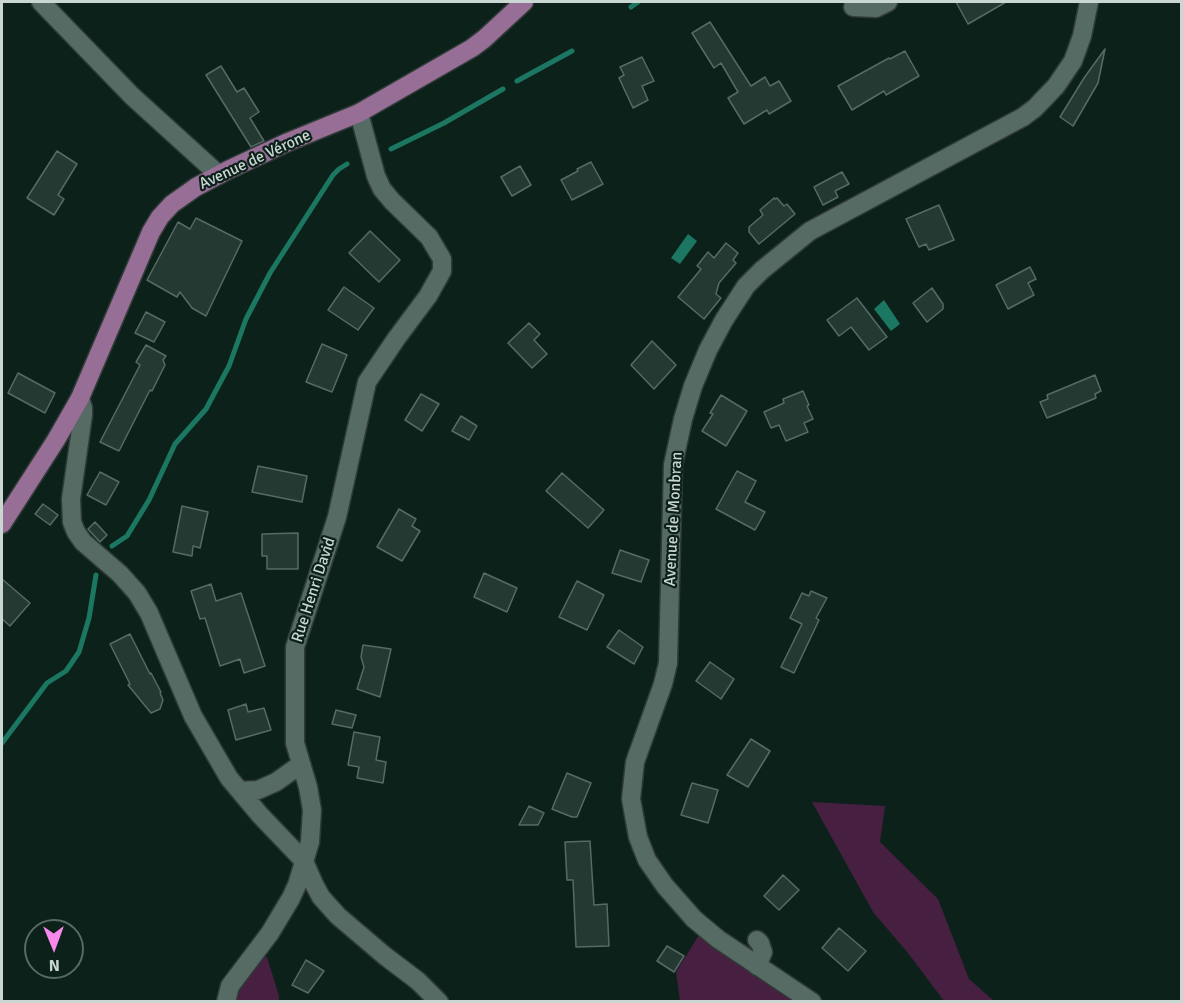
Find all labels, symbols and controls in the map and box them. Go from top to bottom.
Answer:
street label: Avenue de Vérone [196,126,314,194]
street label: Avenue de Monbran [661,451,687,587]
street label: Rue Henri David [288,535,340,645]
north arrow [24,919,84,979]
text: N [49,955,60,975]

